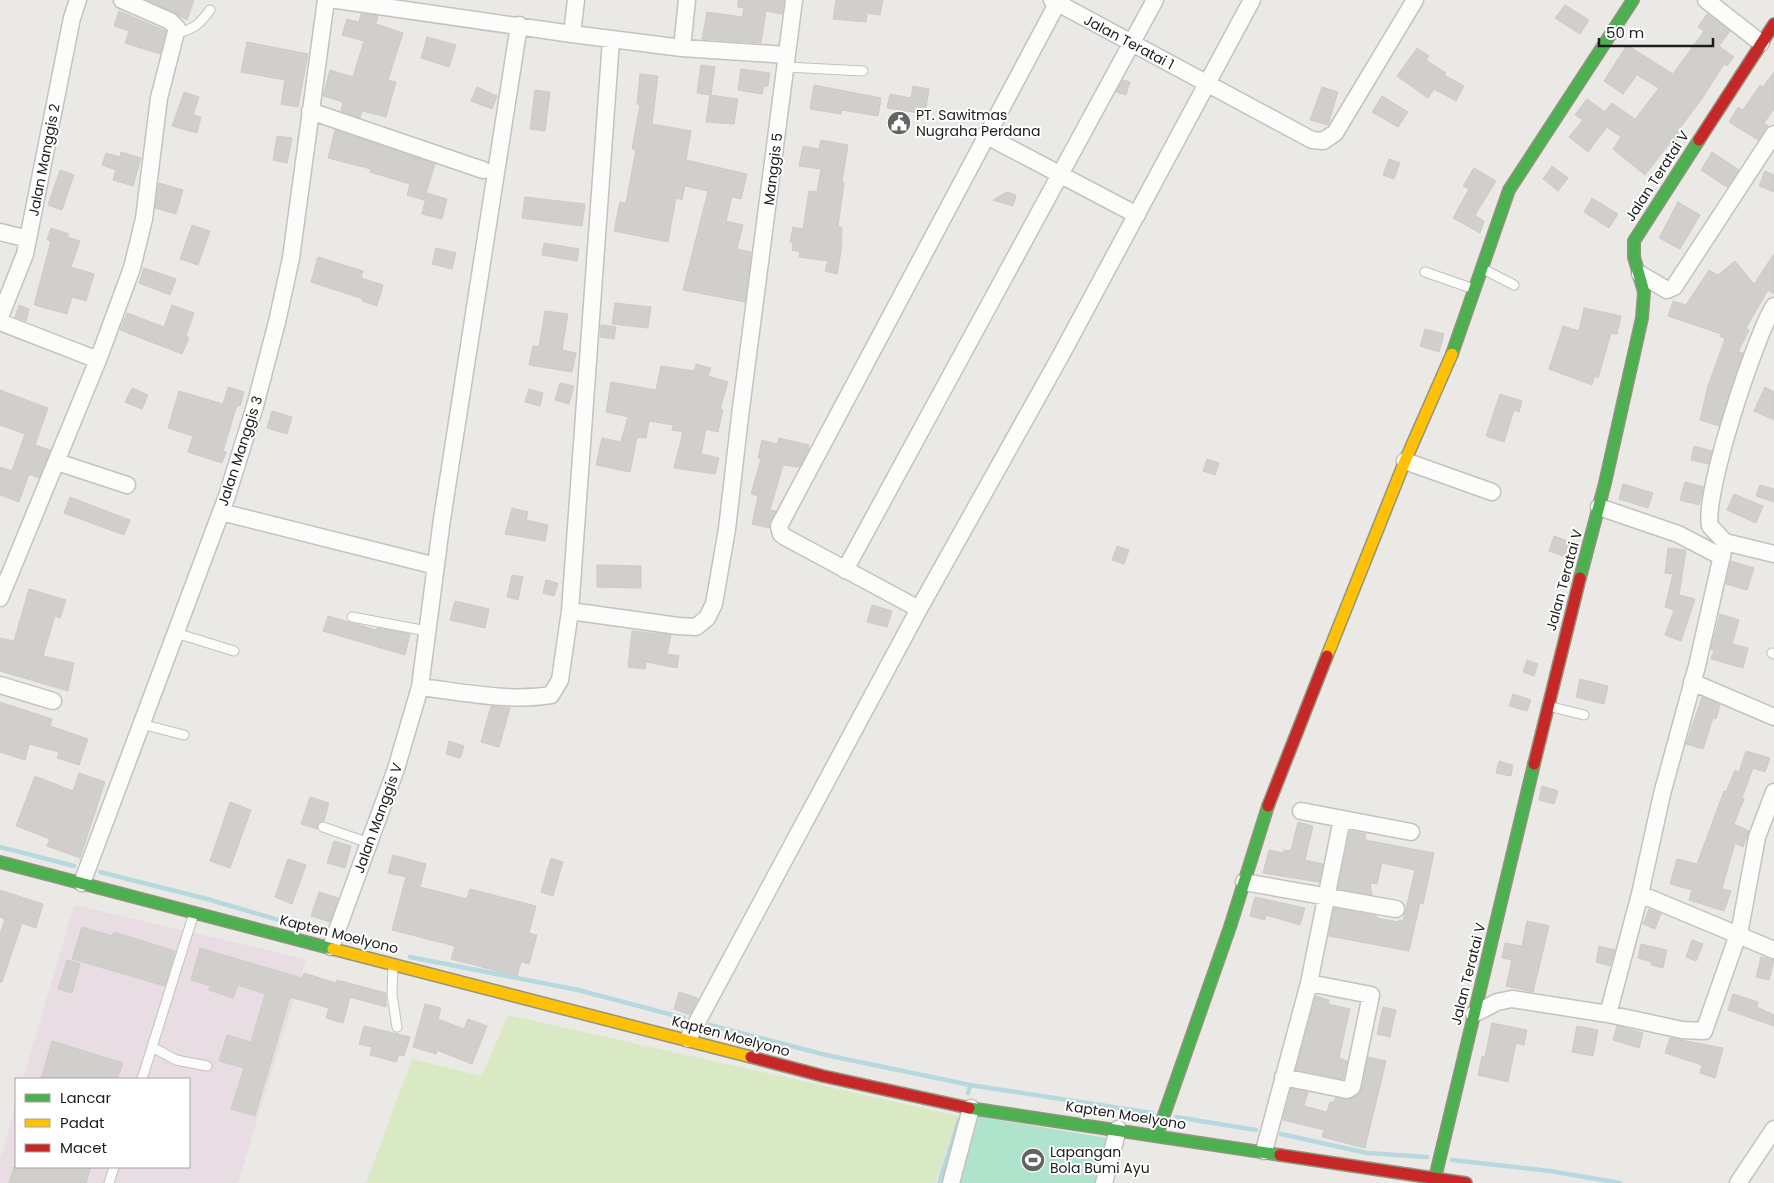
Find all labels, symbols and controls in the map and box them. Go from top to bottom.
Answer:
street label: Jalan Teratai 1 [1080,10,1178,74]
scale bar [1599,15,1713,47]
text: 50 m [1606,22,1644,43]
street label: Jalan Manggis 2 [23,102,65,218]
place label: PT. Sawitmas Nugraha Perdana [916,105,1040,141]
public building icon: PT. Sawitmas Nugraha Perdana [886,110,912,136]
street label: Jalan Teratai V [1620,126,1694,225]
street label: Manggis 5 [759,132,787,206]
street label: Jalan Manggis 3 [213,393,267,509]
street label: Jalan Teratai V [1541,526,1587,633]
street label: Jalan Manggis V [349,760,407,876]
street label: Kapten Moelyono [278,910,400,958]
street label: Jalan Teratai V [1446,920,1490,1027]
street label: Kapten Moelyono [670,1011,792,1061]
legend [15,1078,190,1168]
text: Lancar [60,1087,111,1108]
street label: Kapten Moelyono [1064,1096,1188,1134]
text: Padat [60,1112,105,1133]
text: Macet [60,1137,107,1158]
place label: Lapangan Bola Bumi Ayu [1050,1142,1150,1178]
sports icon: Lapangan Bola Bumi Ayu [1020,1147,1046,1173]

